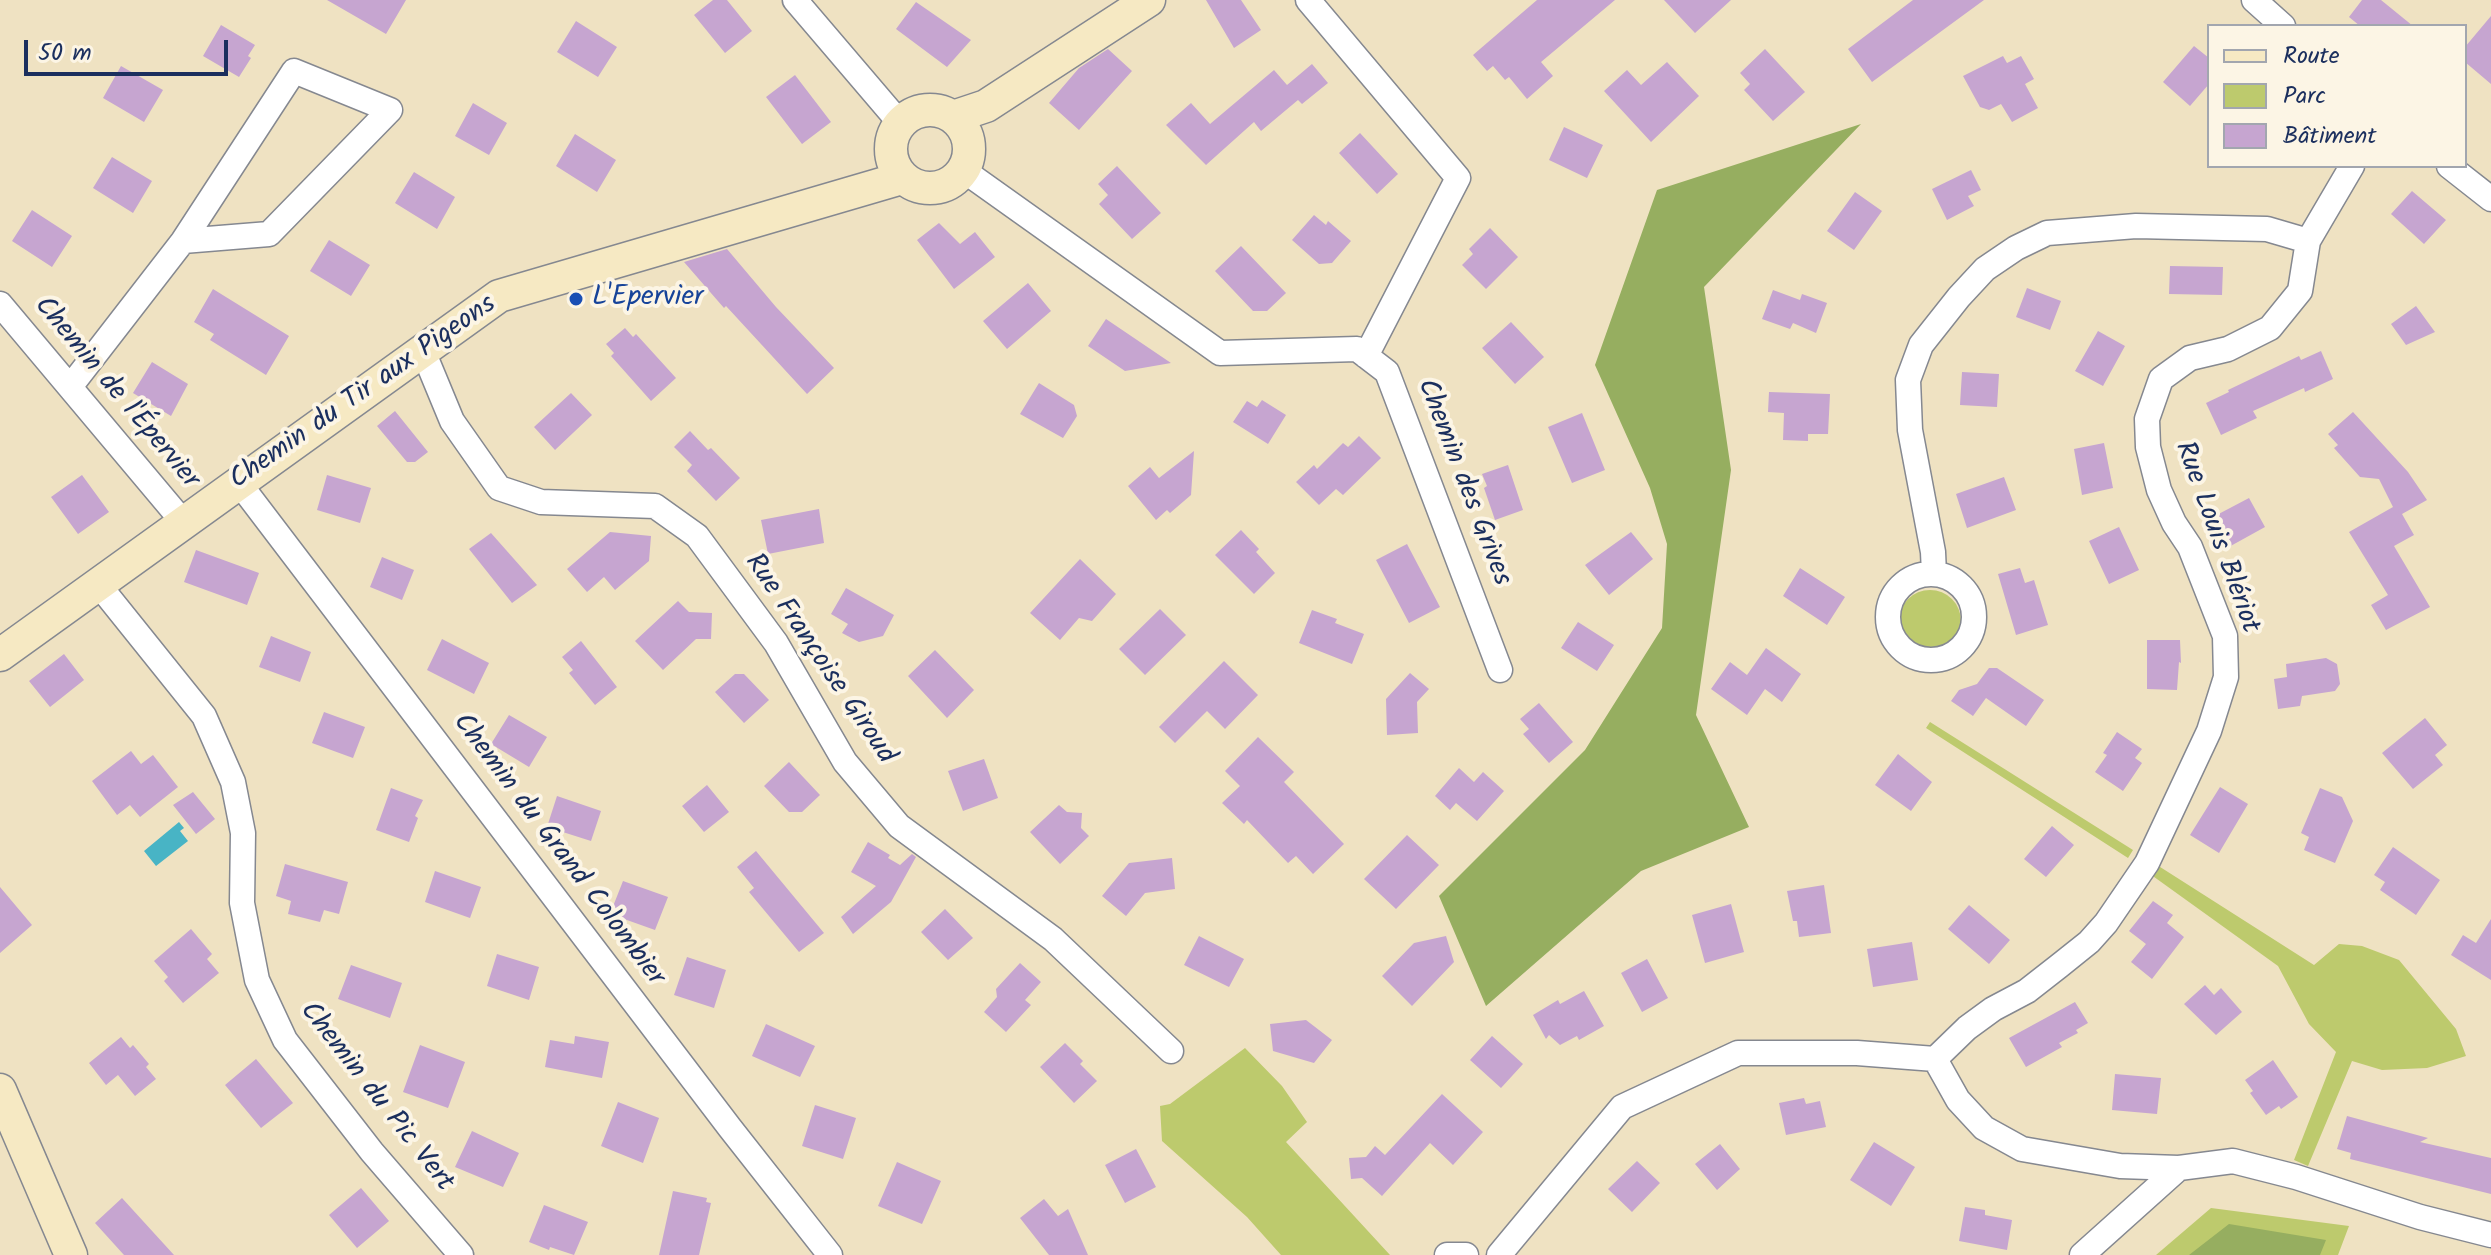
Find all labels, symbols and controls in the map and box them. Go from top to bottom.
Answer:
scale bar [28,24,232,74]
legend [2207,24,2467,168]
text: 50 m [38,34,92,73]
text: Route [2283,37,2340,76]
text: Parc [2283,77,2326,116]
text: Bâtiment [2283,117,2377,156]
place label: L'Epervier [592,282,703,316]
street label: Chemin du Tir aux Pigeons [224,289,504,499]
marker: L'Epervier [567,290,585,308]
street label: Chemin de l'Épervier [25,291,205,497]
street label: Chemin des Grives [1407,375,1517,591]
street label: Rue Louis Blériot [2165,438,2265,638]
street label: Rue Françoise Giroud [735,548,901,772]
street label: Chemin du Grand Colombier [444,708,670,994]
street label: Chemin du Pic Vert [291,997,459,1199]

